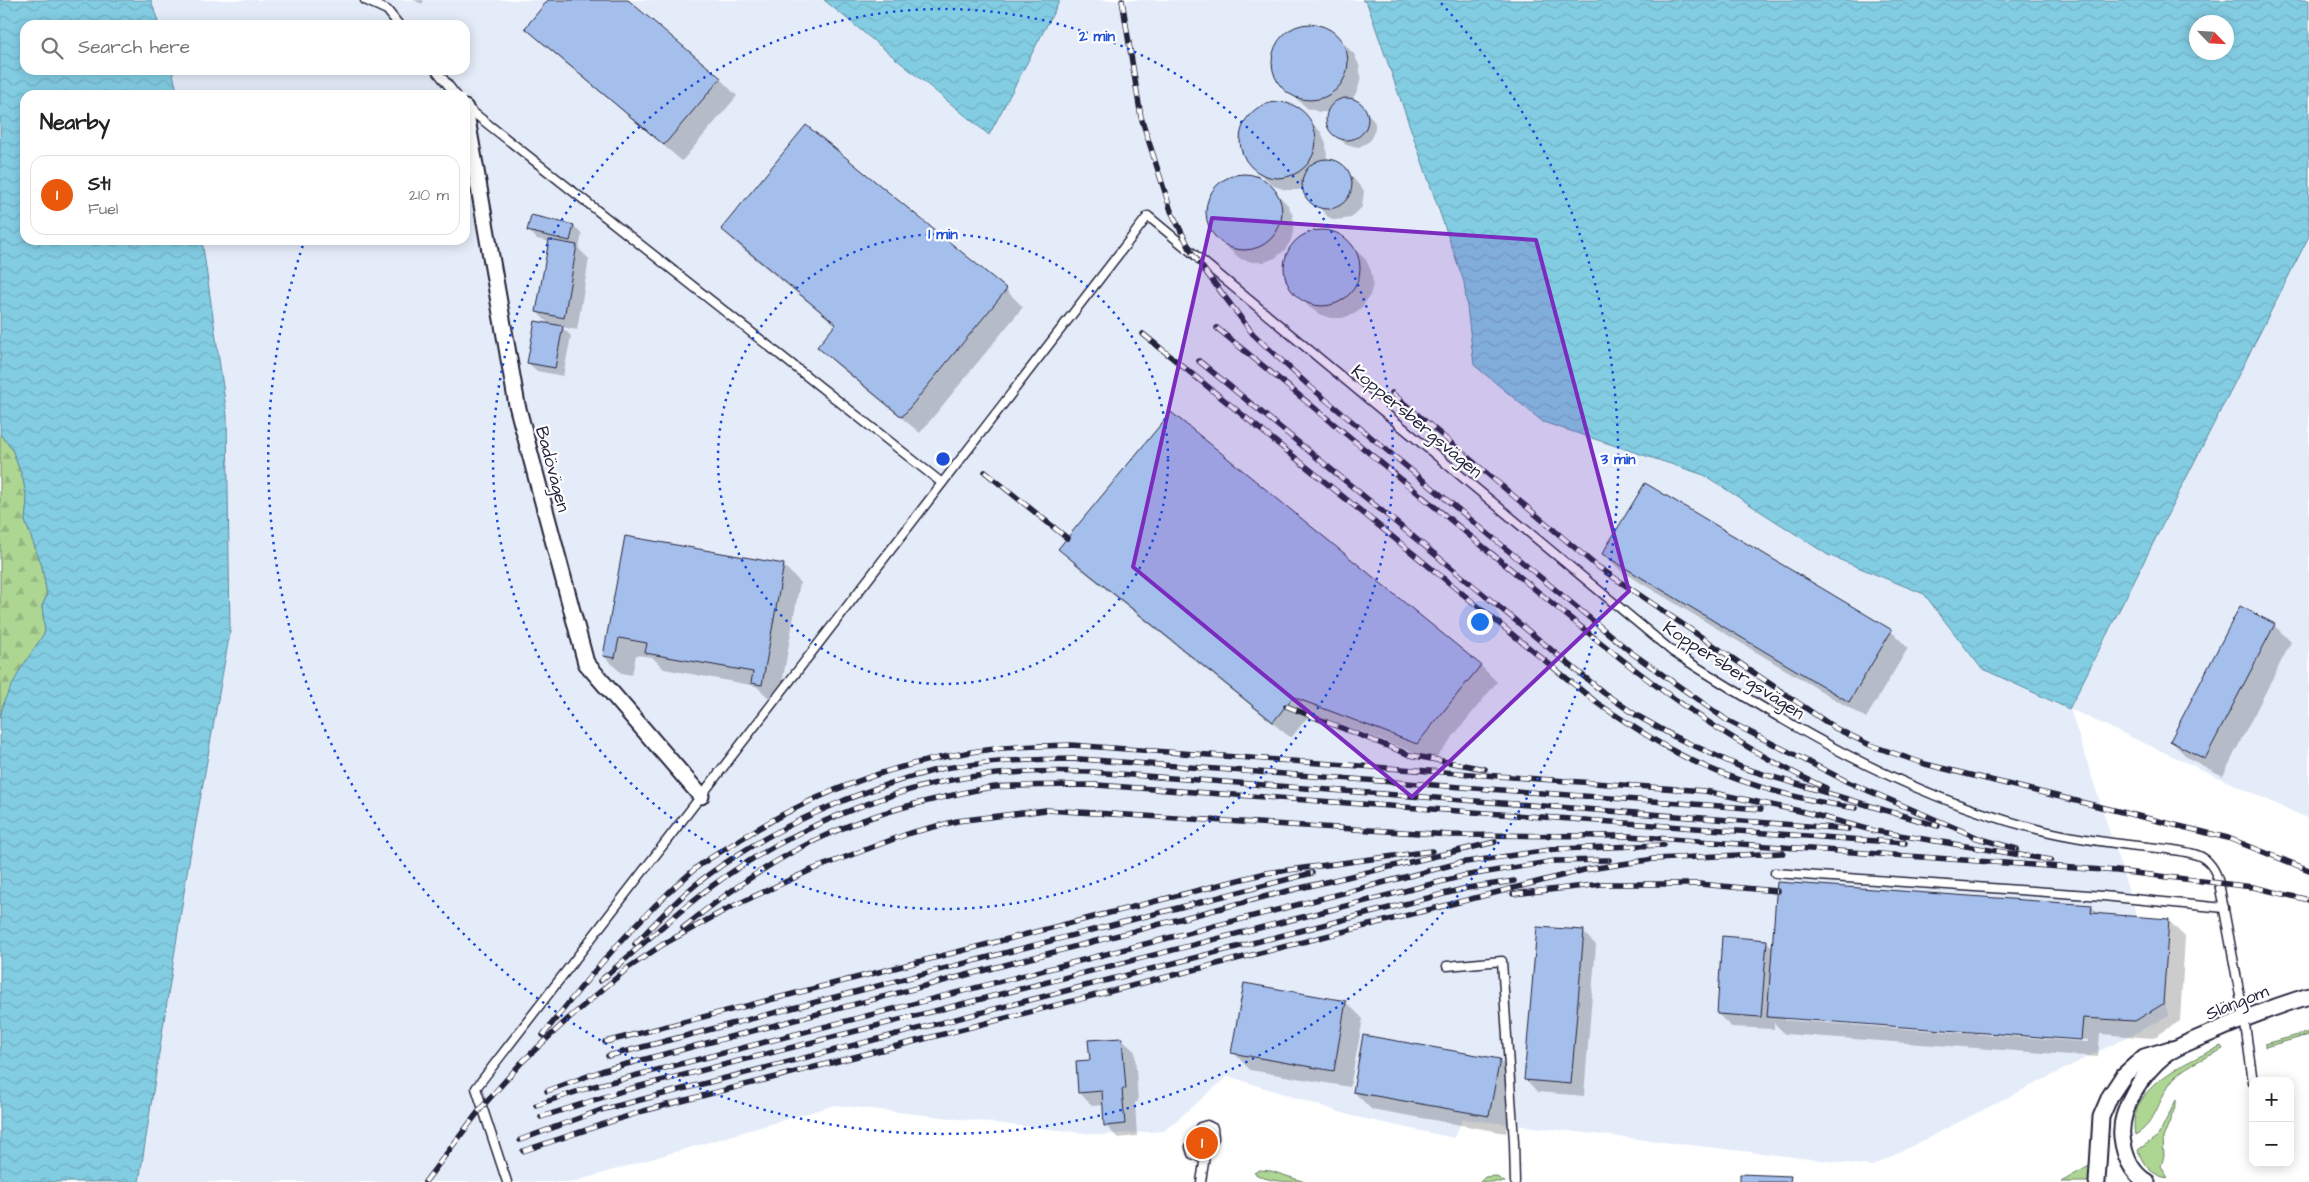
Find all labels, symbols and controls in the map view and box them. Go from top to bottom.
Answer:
north arrow [2189,15,2234,60]
search box [20,20,470,75]
text: 2 min [1078,26,1116,47]
icon: search [38,34,66,62]
text: Search here [78,34,190,61]
text: Nearby [40,108,110,137]
text: St1 [88,171,110,198]
text: 1 [56,184,58,206]
text: 210 m [409,184,449,206]
text: Fuel [88,198,118,220]
text: 1 min [928,224,958,245]
street label: Koppersbergsvägen [1345,359,1488,485]
street label: Badövägen [528,423,576,515]
text: 3 min [1599,449,1636,470]
centre of rings [934,450,952,468]
your location [1467,609,1493,635]
street label: Koppersbergsvägen [1657,615,1809,727]
street label: Slängom [2202,979,2273,1027]
map controls [2249,1077,2294,1167]
button: + [2249,1077,2294,1122]
button: − [2249,1122,2294,1167]
pin: 1 [1186,1124,1218,1162]

